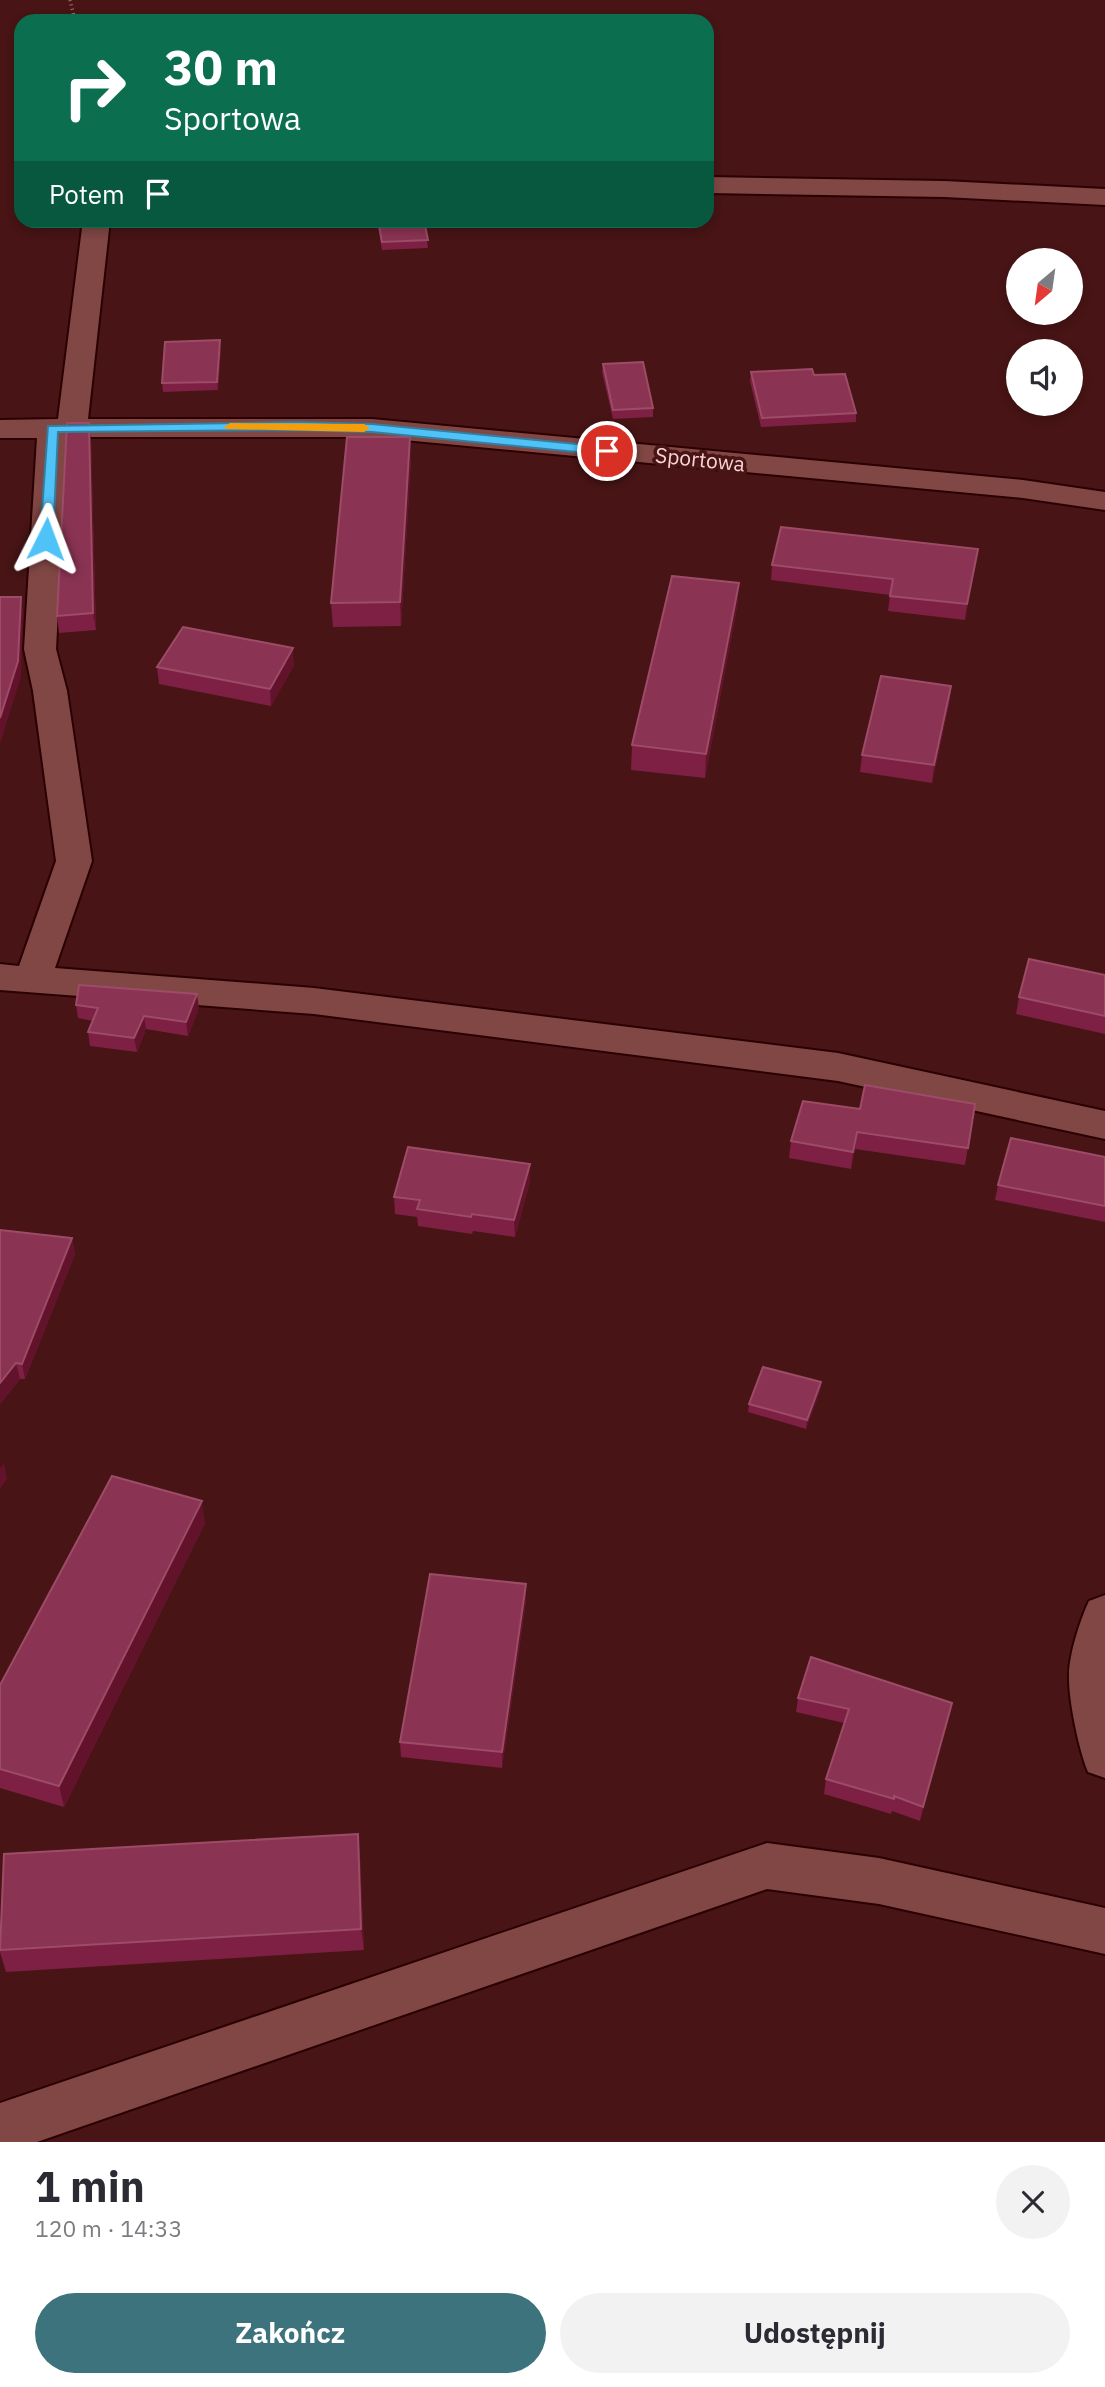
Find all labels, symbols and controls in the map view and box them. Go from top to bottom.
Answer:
text: 30 m [164,35,278,98]
icon: right [49,42,140,133]
text: Sportowa [164,97,301,139]
icon: arrive [139,175,177,213]
text: Potem [49,177,125,211]
north arrow [1006,248,1083,326]
map controls [1006,248,1083,416]
button: sound [1006,339,1083,416]
pin [577,421,637,481]
icon: arrive [588,432,626,470]
street label: Sportowa [654,440,746,478]
position arrow [9,502,83,576]
text: 1 min [35,2159,145,2214]
button: close [996,2165,1070,2239]
text: 120 m · 14:33 [35,2213,182,2243]
button: Zakończ [35,2293,546,2373]
button: Udostępnij [560,2293,1070,2373]

